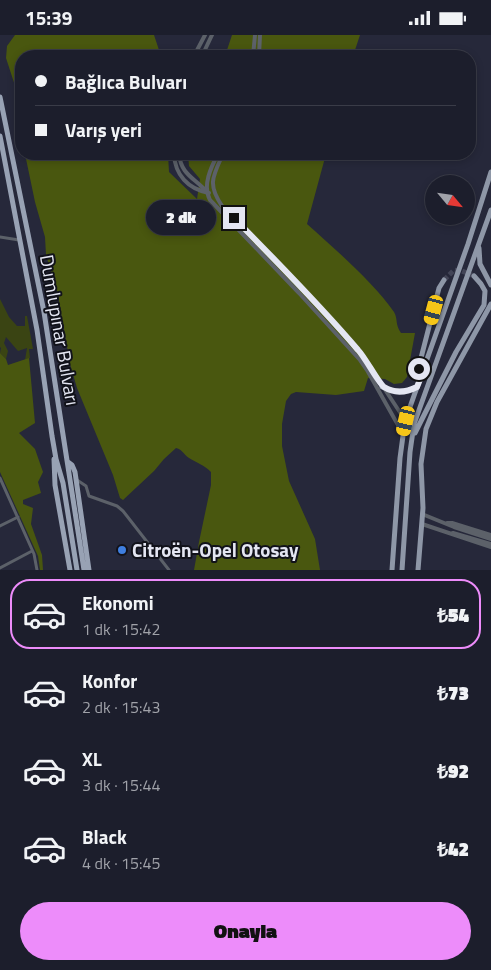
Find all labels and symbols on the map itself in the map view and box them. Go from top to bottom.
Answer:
north arrow [425,175,475,225]
callout: 2 dk [146,201,216,235]
route end [223,207,245,229]
street label: Dumlupınar Bulvarı [33,252,88,408]
car [422,294,445,326]
route start [408,358,430,380]
car [395,405,416,437]
place label: Citroën-Opel Otosay [132,535,299,564]
marker: Citroën-Opel Otosay [116,544,128,556]

